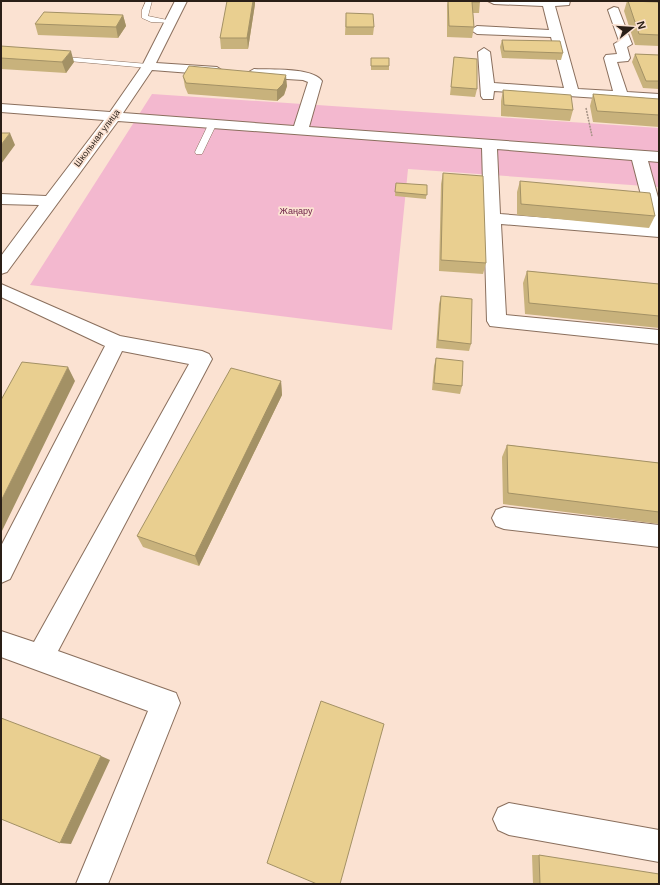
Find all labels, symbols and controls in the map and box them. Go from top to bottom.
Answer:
north arrow [612,8,652,48]
text: N [635,20,648,31]
street label: Школьная улица [72,107,122,169]
park label: Жаңару [280,206,313,216]

